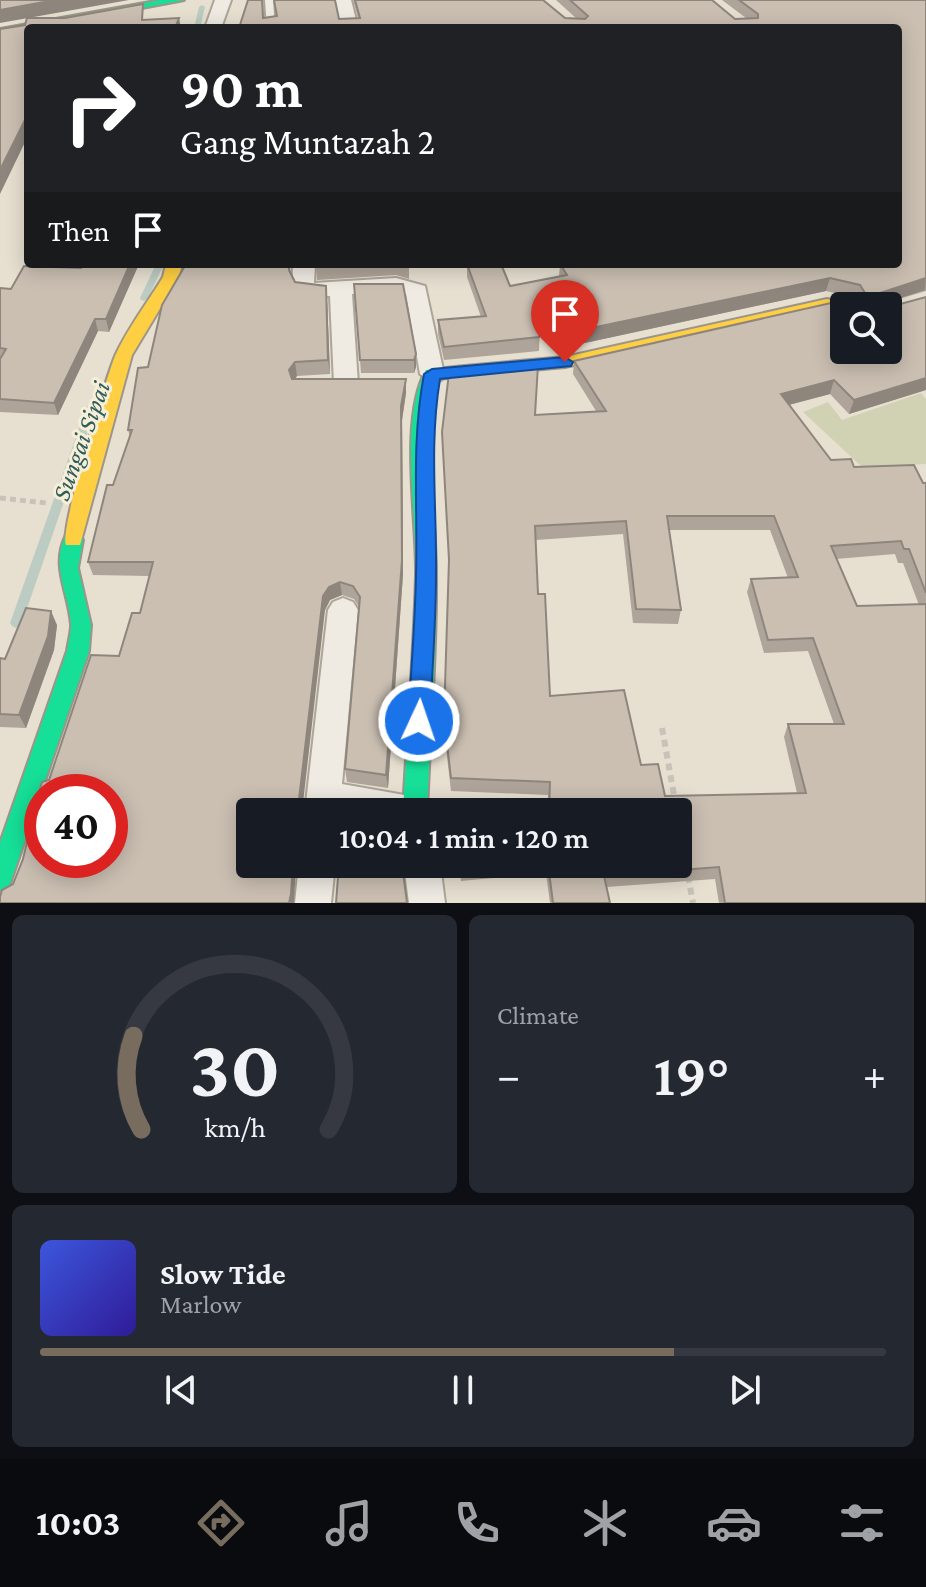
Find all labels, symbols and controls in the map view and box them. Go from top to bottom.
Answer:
icon: right [48,56,152,160]
text: 90 m [180,57,303,119]
text: Gang Muntazah 2 [180,122,435,162]
icon: arrive [126,208,170,252]
text: Then [48,214,110,247]
pin [531,280,599,362]
icon: arrive [543,292,587,336]
map controls [830,292,902,364]
button: search [830,292,902,364]
water label: Sungai Sipai [46,377,116,505]
position arrow [377,679,461,763]
speed limit sign: 40 [24,774,128,878]
text: 10:04 · 1 min · 120 m [339,821,589,854]
text: Climate [497,1001,579,1030]
text: 30 [189,1021,280,1114]
text: 19° [654,1041,729,1108]
text: − [497,1051,520,1099]
text: + [863,1051,886,1099]
text: km/h [204,1111,265,1143]
text: Slow Tide [160,1257,286,1290]
text: Marlow [160,1290,241,1319]
icon: previous [159,1368,203,1412]
icon: pause [441,1368,485,1412]
icon: next [723,1368,767,1412]
icon: directions [193,1495,249,1551]
icon: music [321,1495,377,1551]
icon: phone [449,1495,505,1551]
icon: climate [577,1495,633,1551]
icon: car [706,1495,762,1551]
icon: filters [834,1495,890,1551]
text: 10:03 [36,1503,120,1543]

